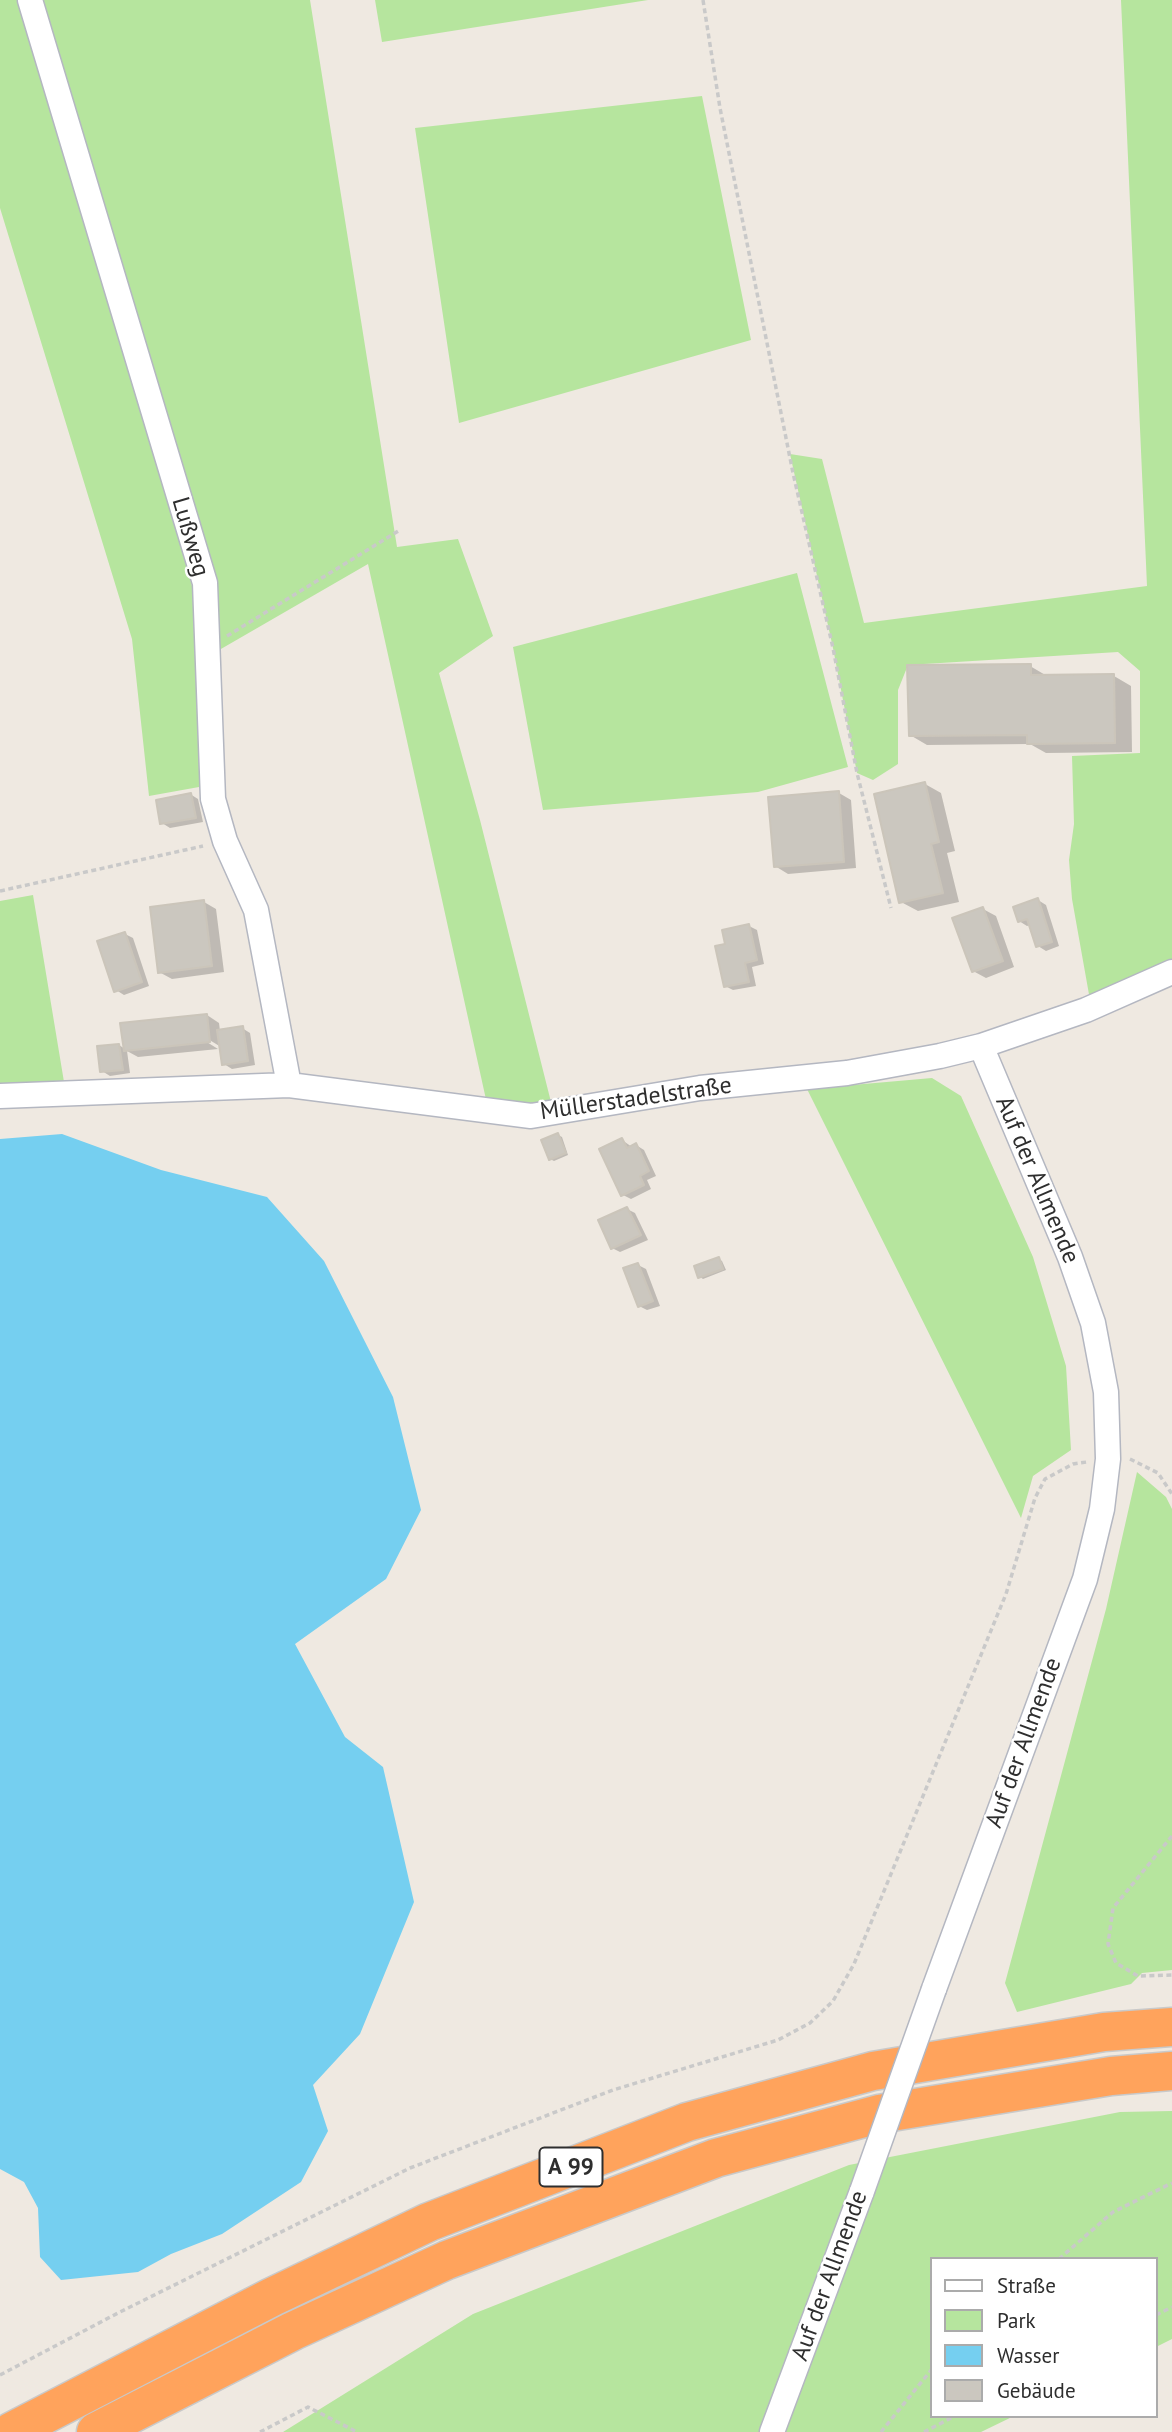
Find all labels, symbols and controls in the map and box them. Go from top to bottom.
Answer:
street label: Lußweg [165,494,215,580]
street label: Müllerstadelstraße [538,1071,734,1127]
street label: Auf der Allmende [989,1092,1085,1268]
street label: Auf der Allmende [980,1654,1068,1832]
road number: A 99 [540,2148,602,2186]
street label: Auf der Allmende [786,2187,874,2365]
legend [930,2257,1158,2418]
text: Straße [997,2272,1056,2299]
text: Park [997,2307,1036,2334]
text: Wasser [997,2342,1059,2369]
text: Gebäude [997,2377,1076,2404]

